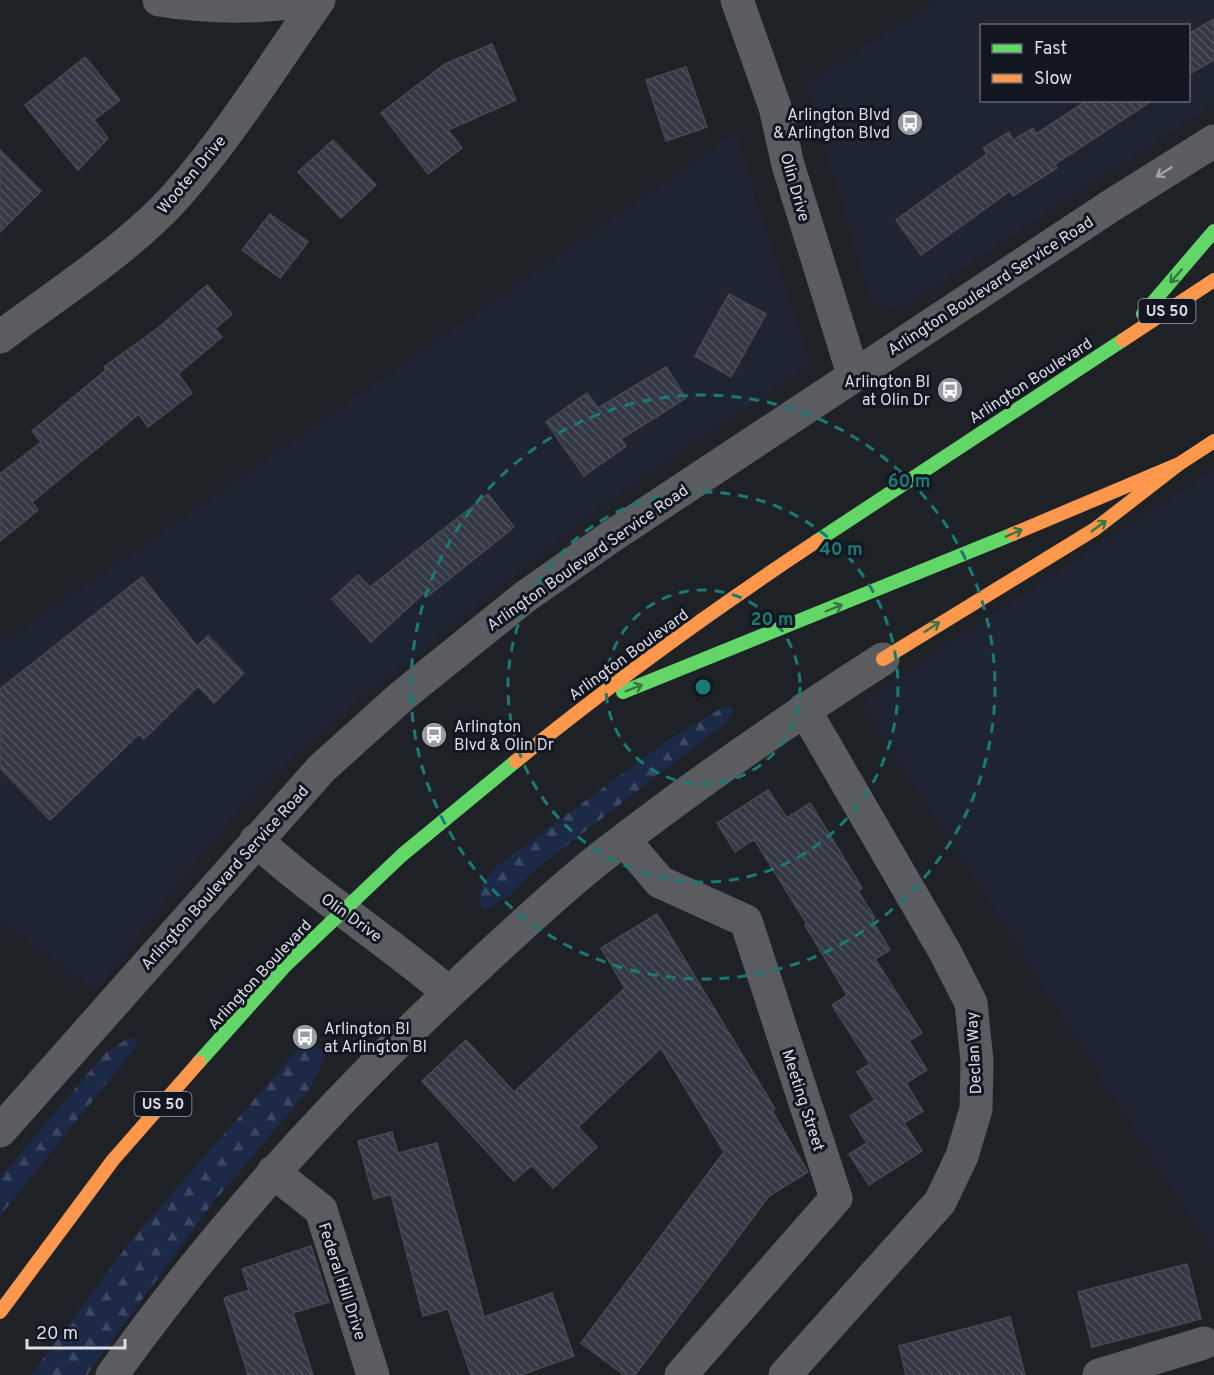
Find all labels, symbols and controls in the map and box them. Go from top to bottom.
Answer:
legend [980,24,1190,102]
text: Fast [1034,38,1067,61]
text: Slow [1034,68,1072,91]
place label: Arlington Blvd & Arlington Blvd [773,106,890,144]
bus stop icon: Arlington Blvd & Arlington Blvd [895,108,925,138]
street label: Wooten Drive [154,132,231,219]
street label: Olin Drive [775,151,813,224]
one-way arrow [1156,166,1173,178]
street label: Arlington Boulevard Service Road [884,213,1098,361]
one-way arrow [1169,268,1183,283]
road number: US 50 [1138,299,1196,323]
street label: Arlington Boulevard [966,334,1097,429]
place label: Arlington Bl at Olin Dr [844,373,930,411]
bus stop icon: Arlington Bl at Olin Dr [935,375,965,405]
text: 60 m [887,471,931,494]
street label: Arlington Boulevard Service Road [484,481,693,636]
one-way arrow [1090,520,1106,532]
one-way arrow [1005,527,1023,538]
text: 40 m [819,539,863,562]
one-way arrow [824,602,843,613]
street label: Arlington Boulevard [565,605,693,706]
text: 20 m [750,609,794,632]
one-way arrow [923,621,940,633]
centre of rings [693,677,713,697]
one-way arrow [624,682,642,693]
place label: Arlington Blvd & Olin Dr [454,718,554,756]
bus stop icon: Arlington Blvd & Olin Dr [419,720,449,750]
street label: Arlington Boulevard Service Road [137,782,314,975]
street label: Olin Drive [316,890,385,947]
street label: Arlington Boulevard [204,916,317,1035]
street label: Declan Way [963,1011,987,1095]
place label: Arlington Bl at Arlington Bl [324,1020,427,1058]
bus stop icon: Arlington Bl at Arlington Bl [290,1022,320,1052]
street label: Meeting Street [776,1047,828,1154]
road number: US 50 [134,1092,192,1116]
street label: Federal Hill Drive [313,1221,369,1343]
scale bar [27,1312,124,1350]
text: 20 m [36,1323,78,1346]

